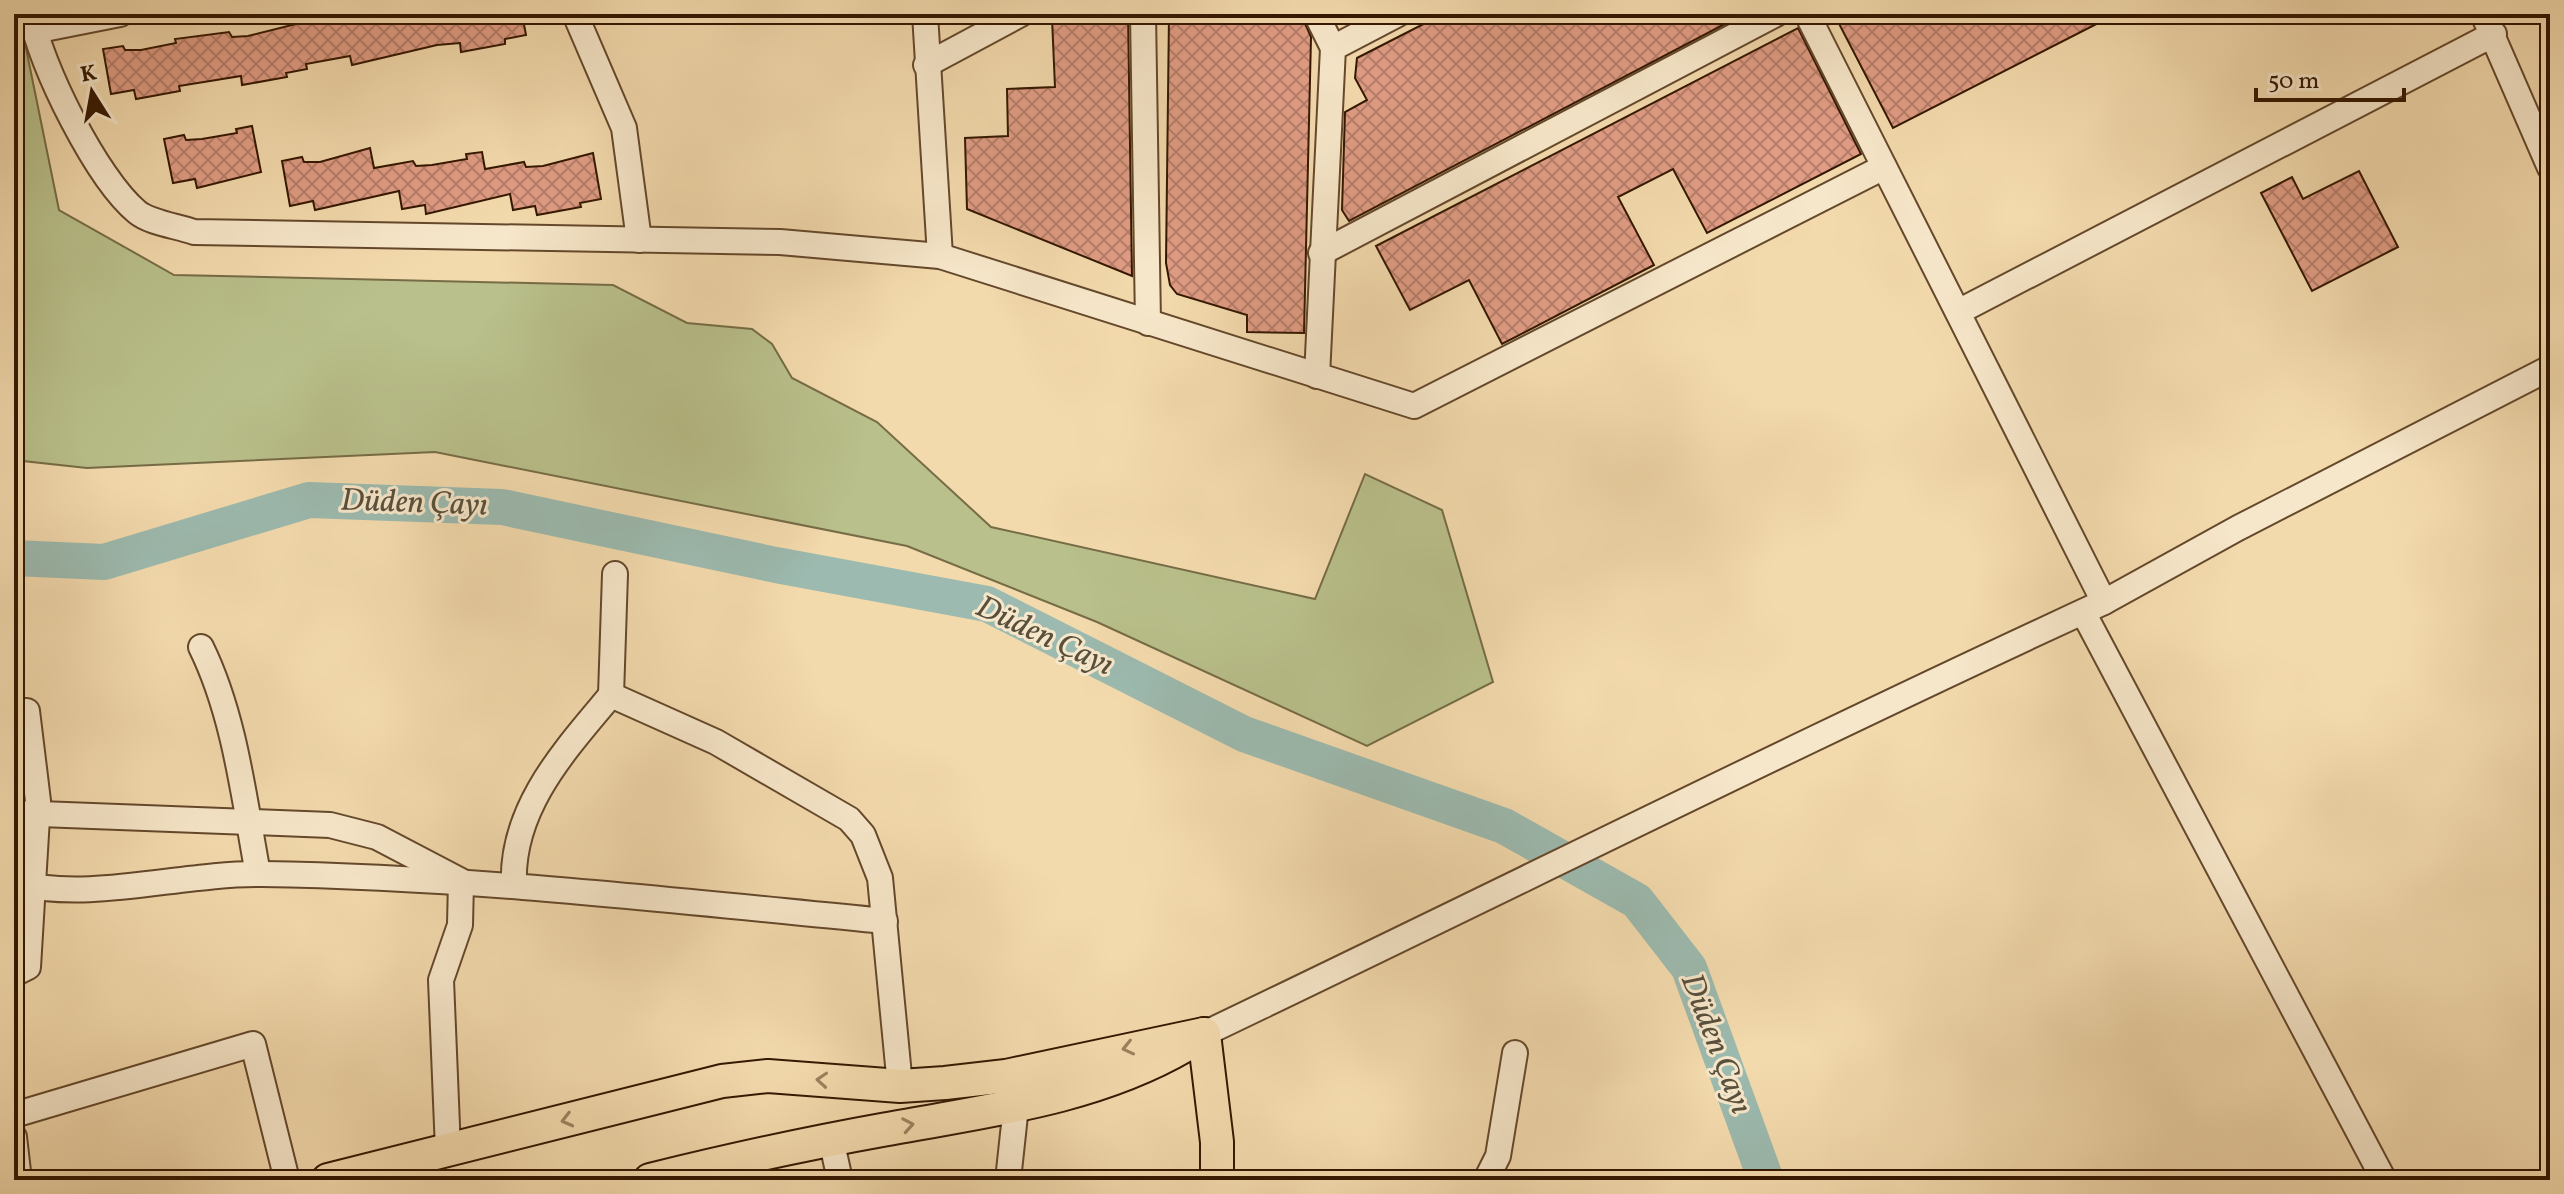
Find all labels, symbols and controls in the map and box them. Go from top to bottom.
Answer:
north arrow [52,52,132,132]
scale bar [2256,52,2404,102]
text: K [78,58,100,92]
text: 50 m [2268,65,2320,99]
water label: Düden Çayı [340,479,488,529]
water label: Düden Çayı [968,586,1120,688]
water label: Düden Çayı [1668,967,1762,1121]
one-way arrow [1121,1039,1135,1056]
one-way arrow [815,1072,828,1089]
one-way arrow [561,1111,574,1128]
one-way arrow [901,1118,915,1135]

